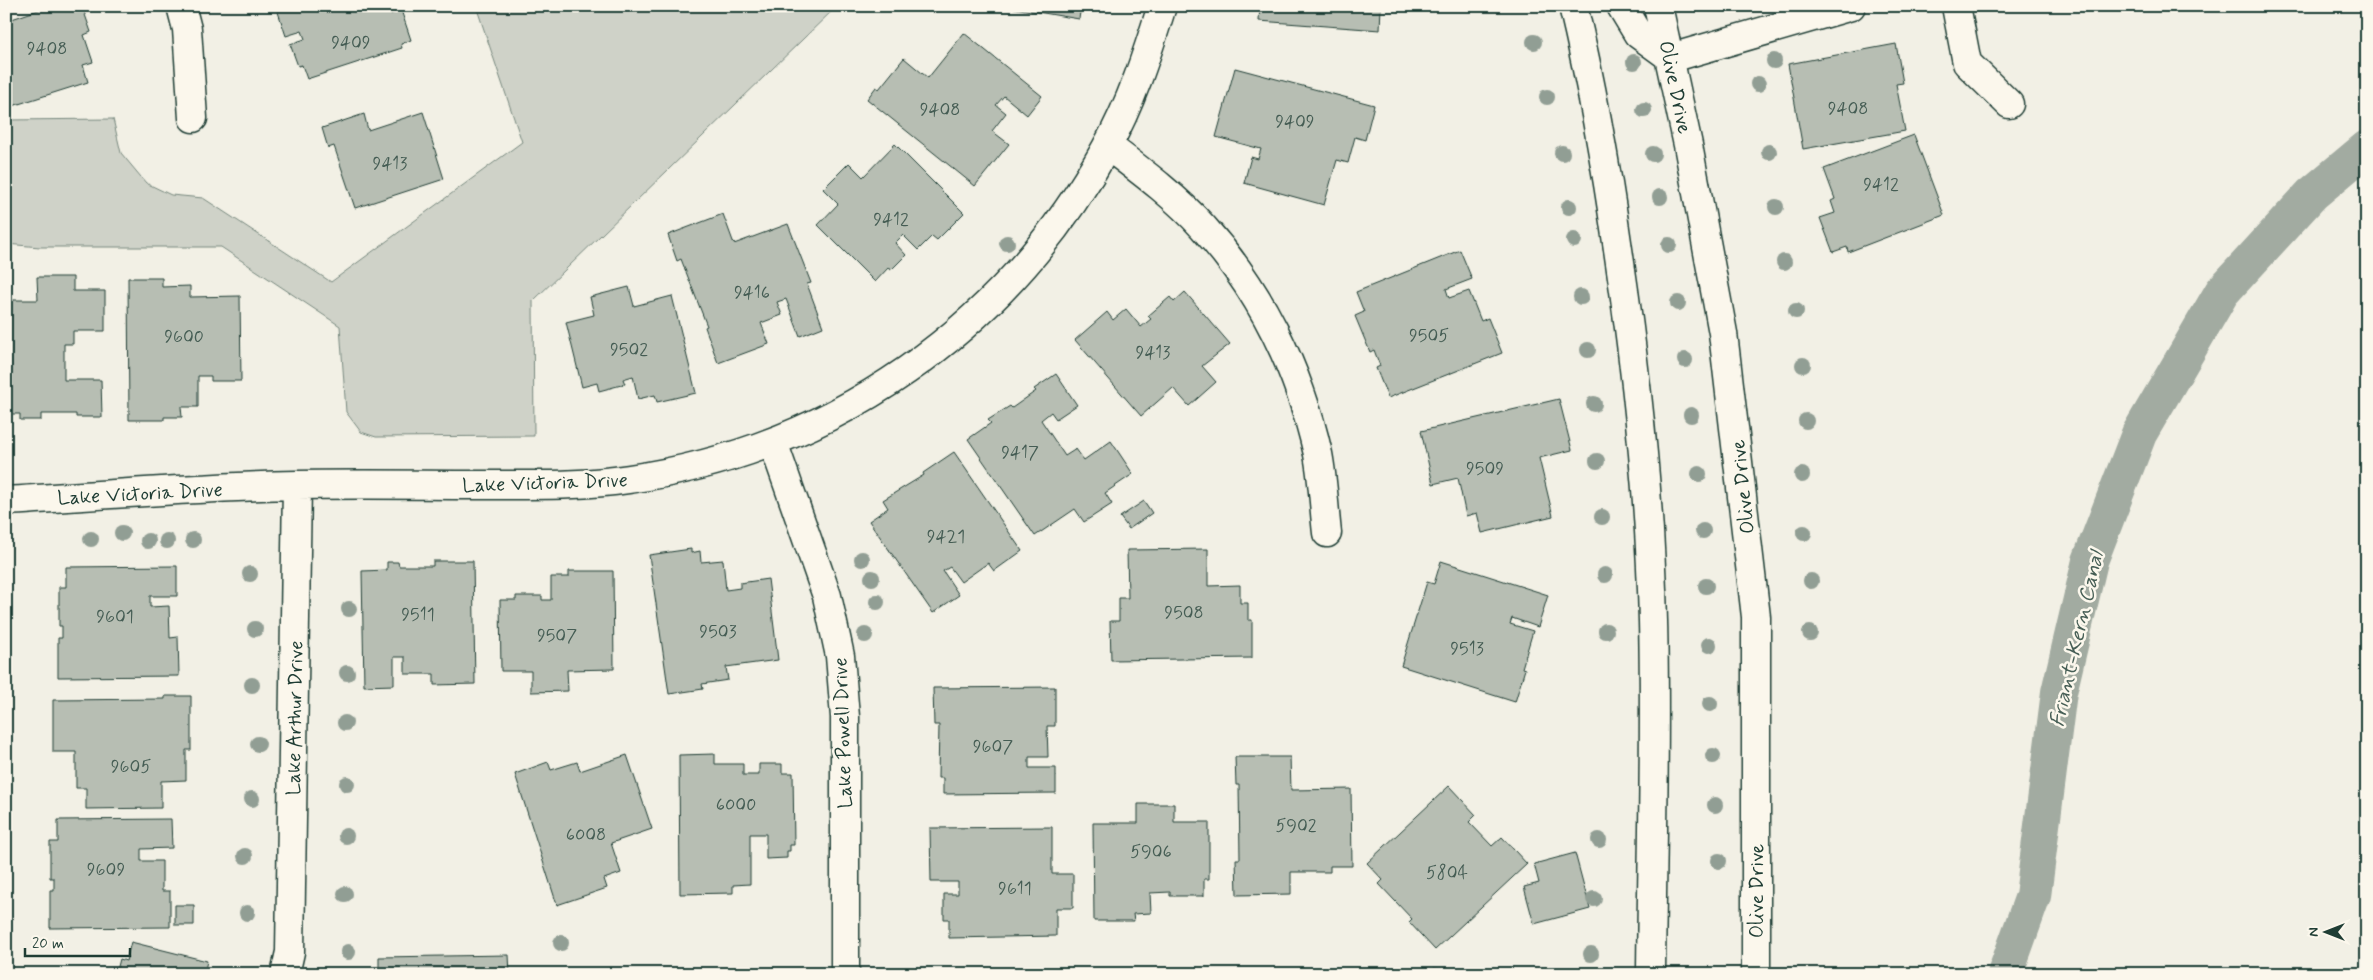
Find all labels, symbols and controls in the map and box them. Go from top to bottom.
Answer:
house number: 9409 [331,31,371,55]
house number: 9408 [27,37,67,61]
street label: Olive Drive [1651,38,1698,136]
house number: 9408 [1828,97,1868,121]
house number: 9408 [920,98,960,122]
house number: 9409 [1275,110,1315,134]
house number: 9413 [373,152,407,176]
house number: 9412 [1863,173,1899,197]
house number: 9412 [873,208,909,232]
house number: 9416 [734,281,770,305]
house number: 9505 [1409,324,1449,348]
house number: 9600 [164,325,204,349]
house number: 9502 [610,338,648,362]
house number: 9413 [1136,341,1170,365]
street label: Olive Drive [1725,438,1762,535]
house number: 9417 [1001,441,1039,465]
house number: 9509 [1466,457,1504,481]
street label: Lake Victoria Drive [462,467,628,500]
street label: Lake Victoria Drive [57,477,223,512]
house number: 9421 [927,525,965,549]
water label: Friant-Kern Canal [2043,546,2111,730]
house number: 9508 [1164,601,1204,625]
house number: 9511 [401,603,435,627]
house number: 9601 [96,605,134,629]
house number: 9503 [699,620,737,644]
house number: 9507 [537,624,577,648]
house number: 9513 [1450,637,1484,661]
street label: Lake Arthur Drive [281,640,310,796]
street label: Lake Powell Drive [827,657,860,809]
house number: 9607 [973,735,1013,759]
house number: 9605 [111,755,151,779]
house number: 6000 [716,793,756,817]
house number: 5902 [1275,814,1317,838]
house number: 6008 [566,823,606,847]
house number: 5906 [1130,840,1172,864]
street label: Olive Drive [1744,844,1771,938]
house number: 9609 [87,858,125,882]
house number: 5804 [1426,861,1468,885]
house number: 9611 [998,877,1032,901]
north arrow [2300,908,2350,958]
scale bar [25,925,130,957]
text: N [2305,927,2323,937]
text: 20 m [32,934,64,954]

